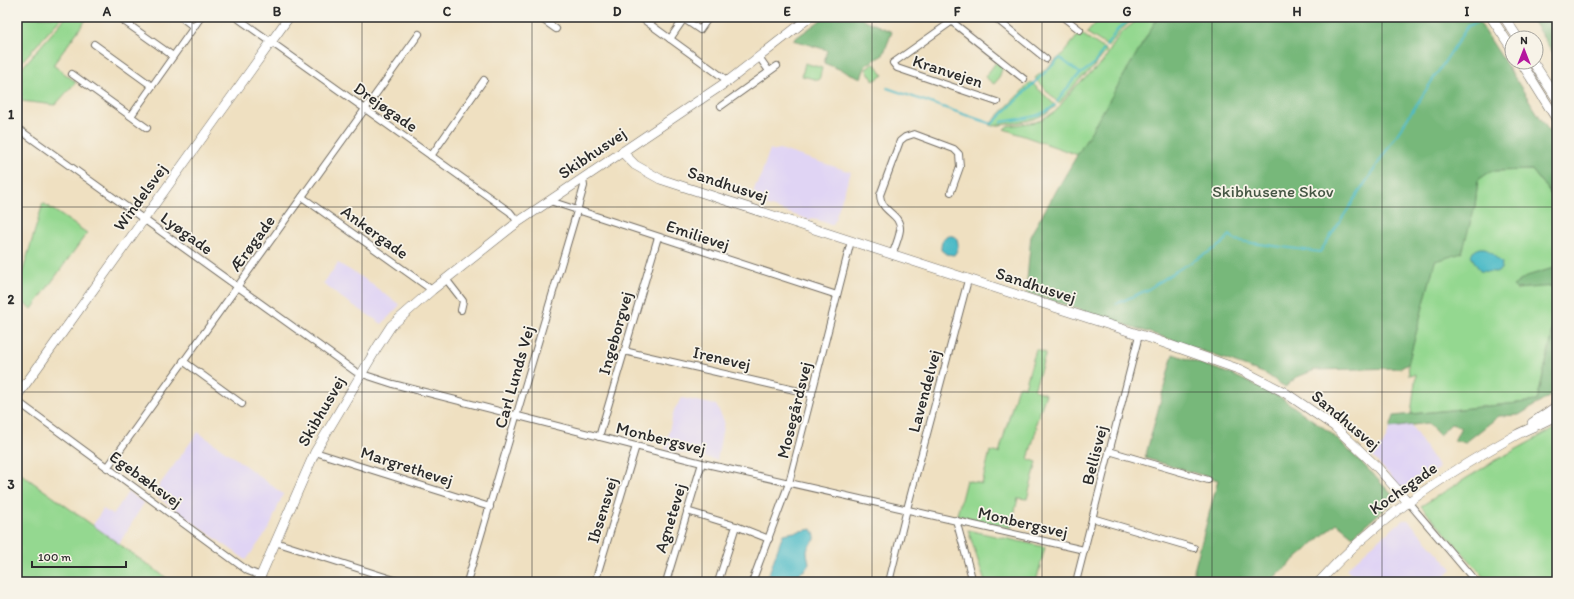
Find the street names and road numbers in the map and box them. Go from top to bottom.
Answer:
street label: Kranvejen [910,50,986,92]
street label: Drejøgade [350,78,422,136]
street label: Skibhusvej [554,123,630,183]
street label: Windelsvej [109,159,171,235]
street label: Sandhusvej [685,162,771,206]
street label: Ankergade [337,201,413,263]
street label: Lyøgade [157,207,217,259]
street label: Ærøgade [225,211,279,275]
street label: Emilievej [664,215,732,255]
street label: Sandhusvej [993,263,1079,307]
street label: Ingeborgvej [594,289,636,377]
street label: Carl Lunds Vej [490,323,538,431]
street label: Irenevej [691,342,753,374]
street label: Lavendelvej [903,347,945,435]
street label: Mosegårdsvej [772,360,816,460]
street label: Skibhusvej [293,372,349,450]
street label: Sandhusvej [1308,386,1384,454]
street label: Monbergsvej [614,417,708,459]
street label: Bellisvej [1077,423,1111,487]
street label: Margrethevej [358,442,456,490]
street label: Egebæksvej [106,446,186,512]
street label: Kochsgade [1365,457,1441,519]
street label: Ibsensvej [582,474,622,546]
street label: Agnetevej [650,481,690,555]
street label: Monbergsvej [976,502,1070,542]

